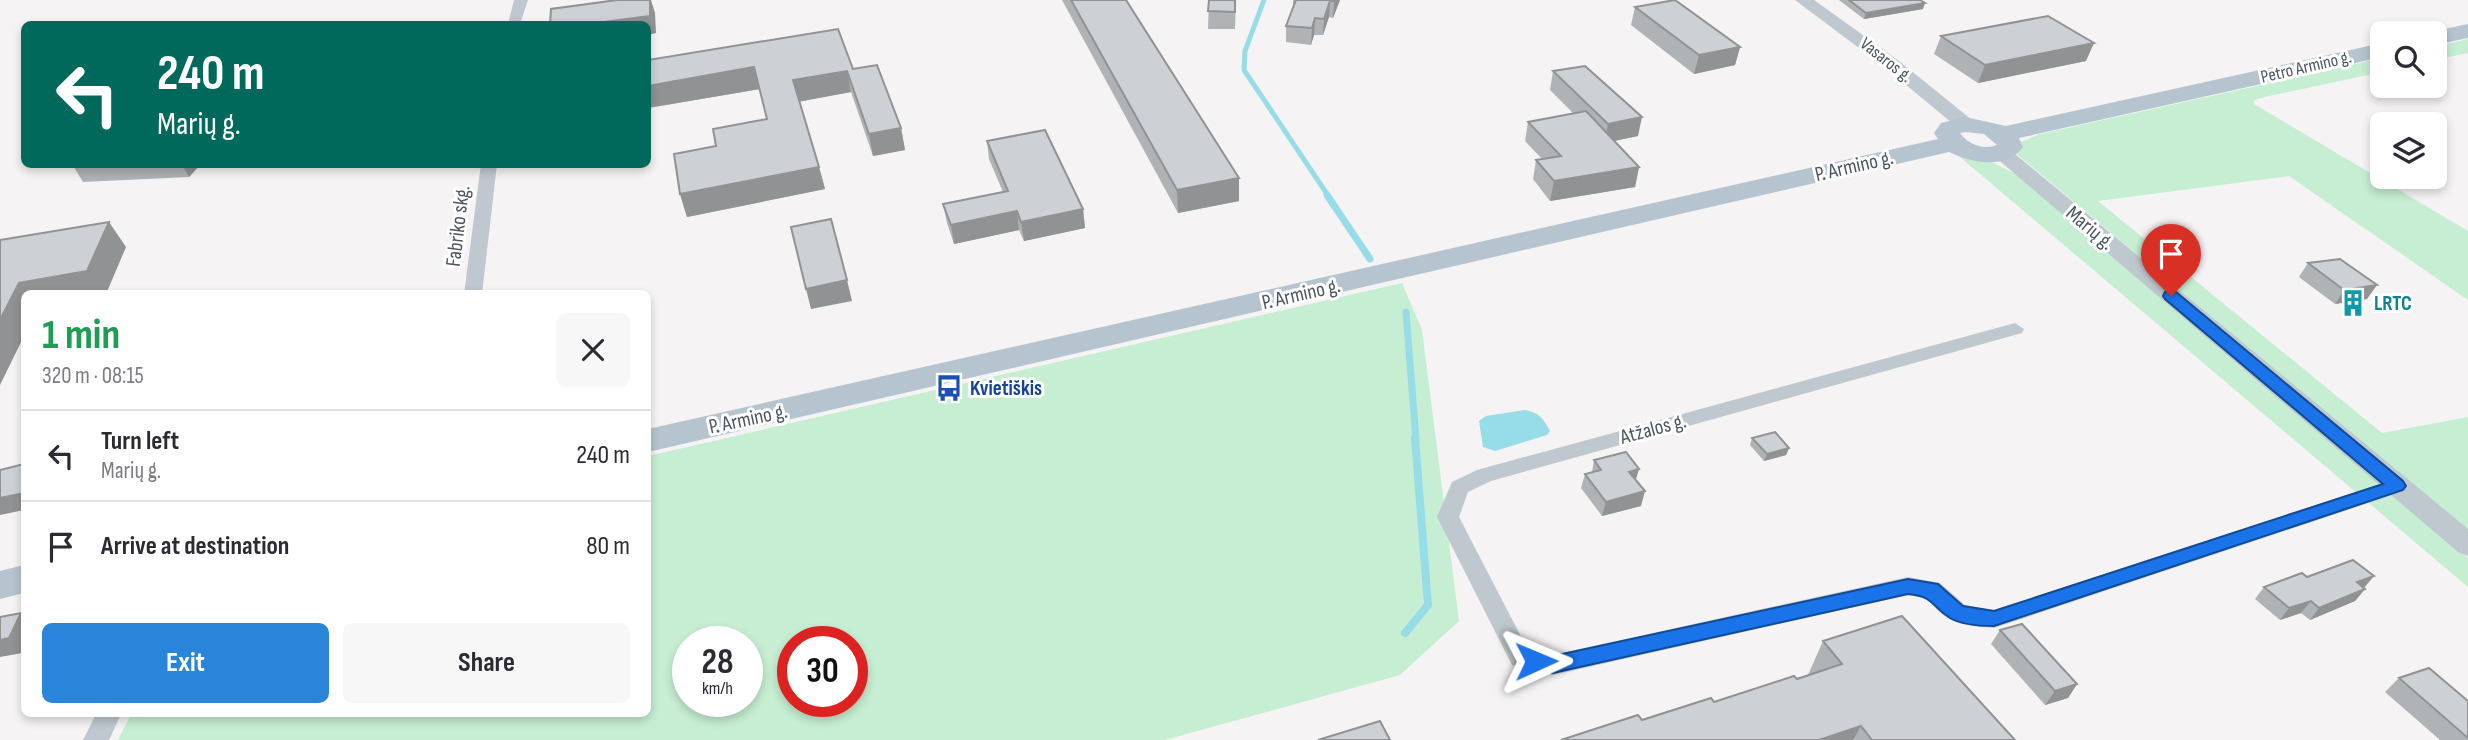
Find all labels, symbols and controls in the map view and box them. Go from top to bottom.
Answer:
map controls [2370,21,2447,189]
button: search [2370,21,2447,98]
street label: Vasaros g. [1856,33,1916,87]
text: 240 m [157,45,265,104]
street label: Petro Armino g. [2259,46,2353,88]
icon: left [42,49,133,140]
text: Marių g. [157,105,241,144]
button: layers [2370,112,2447,189]
street label: P. Armino g. [1812,145,1896,187]
street label: Fabriko skg. [441,184,475,268]
street label: Marių g. [2061,201,2119,255]
pin [2141,224,2201,296]
icon: arrive [2152,235,2190,273]
street label: P. Armino g. [1259,273,1343,315]
building icon: LRTC [2338,288,2368,318]
place label: LRTC [2374,291,2412,316]
text: 1 min [42,310,120,361]
button: close [556,313,630,387]
text: 320 m · 08:15 [42,362,144,390]
bus stop icon: Kvietiškis [934,373,964,403]
place label: Kvietiškis [970,376,1042,401]
street label: P. Armino g. [707,399,789,439]
street label: Atžalos g. [1616,408,1689,450]
text: Turn left [101,426,179,457]
icon: left [42,437,80,475]
text: 240 m [576,440,630,471]
text: Marių g. [101,457,161,485]
icon: arrive [42,528,80,566]
text: Arrive at destination [101,531,289,562]
text: 80 m [586,531,630,562]
button: Exit [42,623,329,703]
button: Share [343,623,630,703]
position arrow [1499,624,1573,698]
speed limit sign: 30 [777,626,868,717]
text: 28 [702,641,733,684]
text: km/h [702,678,733,699]

